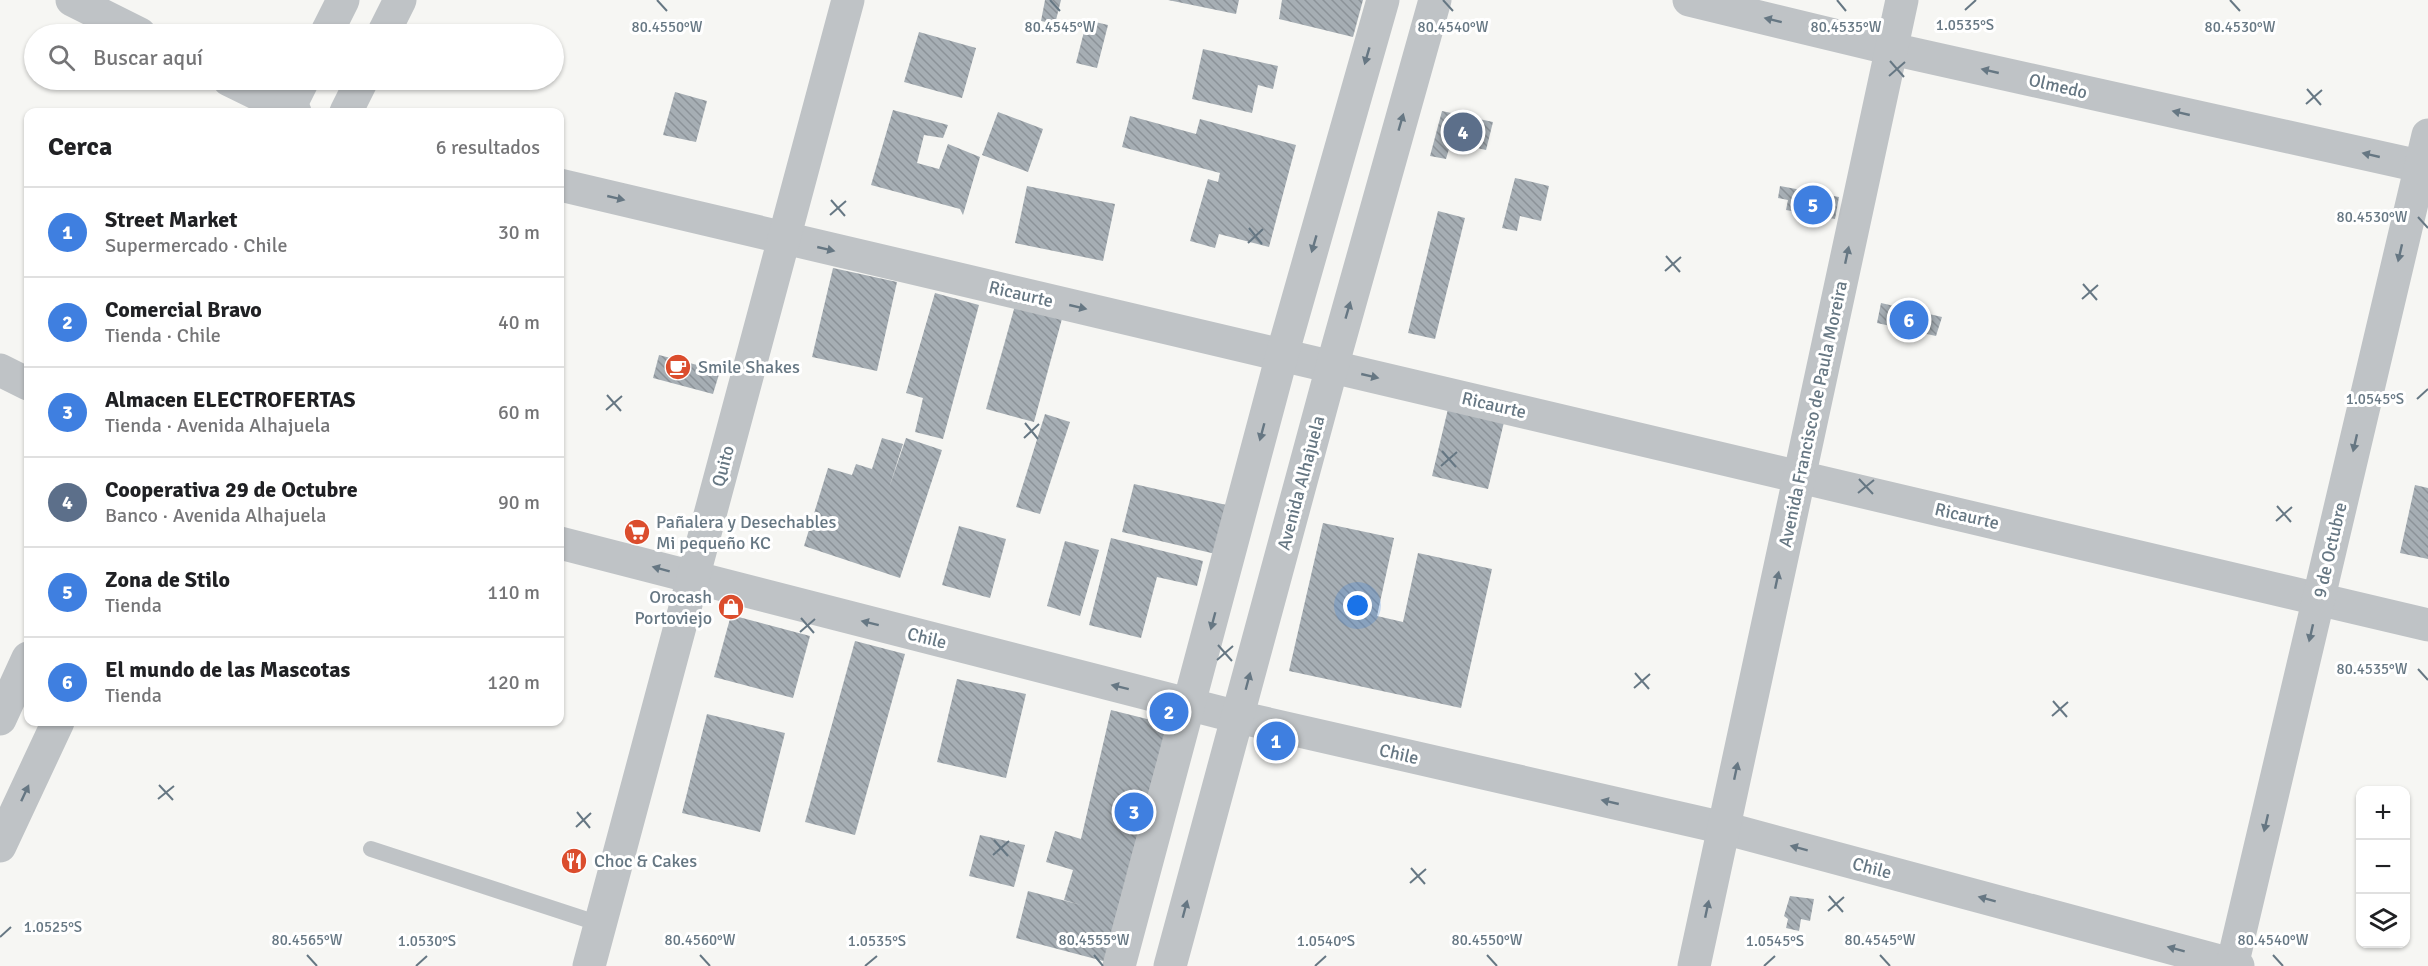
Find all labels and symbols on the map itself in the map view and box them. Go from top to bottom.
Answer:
one-way arrow [1764,15,1783,25]
text: 1.0535°S [1936,16,1994,34]
text: 80.4550°W [632,18,703,36]
text: 80.4545°W [1025,18,1096,36]
text: 80.4540°W [1418,18,1489,36]
text: 80.4535°W [1811,18,1882,36]
text: 80.4530°W [2205,18,2276,36]
one-way arrow [1362,47,1371,65]
one-way arrow [1981,65,1999,75]
street label: Olmedo [2027,69,2089,103]
one-way arrow [2171,108,2190,117]
pin: 4 [1444,110,1482,154]
one-way arrow [1396,113,1406,132]
one-way arrow [2361,150,2380,159]
pin: 5 [1794,182,1832,228]
one-way arrow [607,194,626,204]
text: 80.4530°W [2337,208,2408,226]
one-way arrow [1308,235,1318,253]
one-way arrow [817,244,836,254]
one-way arrow [2395,244,2405,262]
one-way arrow [1843,245,1852,264]
street label: Ricaurte [987,276,1055,312]
street label: Avenida Francisco de Paula Moreira [1774,279,1852,549]
pin: 6 [1890,298,1928,342]
one-way arrow [1344,301,1353,319]
one-way arrow [1068,303,1087,313]
cafe icon: Smile Shakes [663,352,693,382]
place label: Smile Shakes [698,356,800,378]
one-way arrow [1360,372,1379,382]
street label: Ricaurte [1460,387,1528,423]
text: 1.0545°S [2346,390,2404,408]
street label: Avenida Alhajuela [1272,413,1330,553]
one-way arrow [1257,423,1266,441]
one-way arrow [2350,434,2360,452]
street label: Quito [707,443,739,489]
street label: Ricaurte [1933,498,2001,534]
street label: 9 de Octubre [2308,500,2352,600]
place label: Pañalera y Desechables Mi pequeño KC [656,511,837,554]
supermarket icon: Pañalera y Desechables Mi pequeño KC [622,517,652,547]
one-way arrow [652,564,670,574]
one-way arrow [1773,571,1782,590]
place label: Orocash Portoviejo [634,586,712,629]
your location [1343,591,1372,620]
shop icon: Orocash Portoviejo [716,592,746,622]
one-way arrow [1207,611,1217,630]
one-way arrow [861,618,879,627]
street label: Chile [905,623,949,653]
one-way arrow [2305,624,2315,642]
text: 80.4535°W [2337,660,2408,678]
one-way arrow [1243,672,1253,690]
one-way arrow [1111,682,1129,692]
pin: 2 [1150,690,1188,734]
pin: 1 [1256,718,1296,764]
street label: Chile [1377,739,1421,769]
one-way arrow [1732,761,1741,780]
one-way arrow [20,784,29,801]
pin: 3 [1114,790,1154,834]
one-way arrow [1600,797,1619,807]
one-way arrow [2260,813,2270,832]
one-way arrow [1790,843,1808,853]
restaurant icon: Choc & Cakes [559,846,589,876]
place label: Choc & Cakes [594,850,697,872]
street label: Chile [1850,852,1894,884]
one-way arrow [1978,894,1996,903]
one-way arrow [1180,900,1190,919]
one-way arrow [1702,900,1712,918]
text: 1.0525°S [24,918,82,936]
text: 80.4565°W [272,931,343,949]
text: 80.4560°W [665,931,736,949]
text: 80.4555°W [1059,931,1130,949]
text: 80.4550°W [1452,931,1523,949]
text: 80.4545°W [1845,931,1916,949]
text: 80.4540°W [2238,931,2309,949]
text: 1.0530°S [398,932,456,950]
text: 1.0535°S [848,932,906,950]
text: 1.0540°S [1297,932,1355,950]
text: 1.0545°S [1746,932,1804,950]
one-way arrow [2167,944,2185,954]

